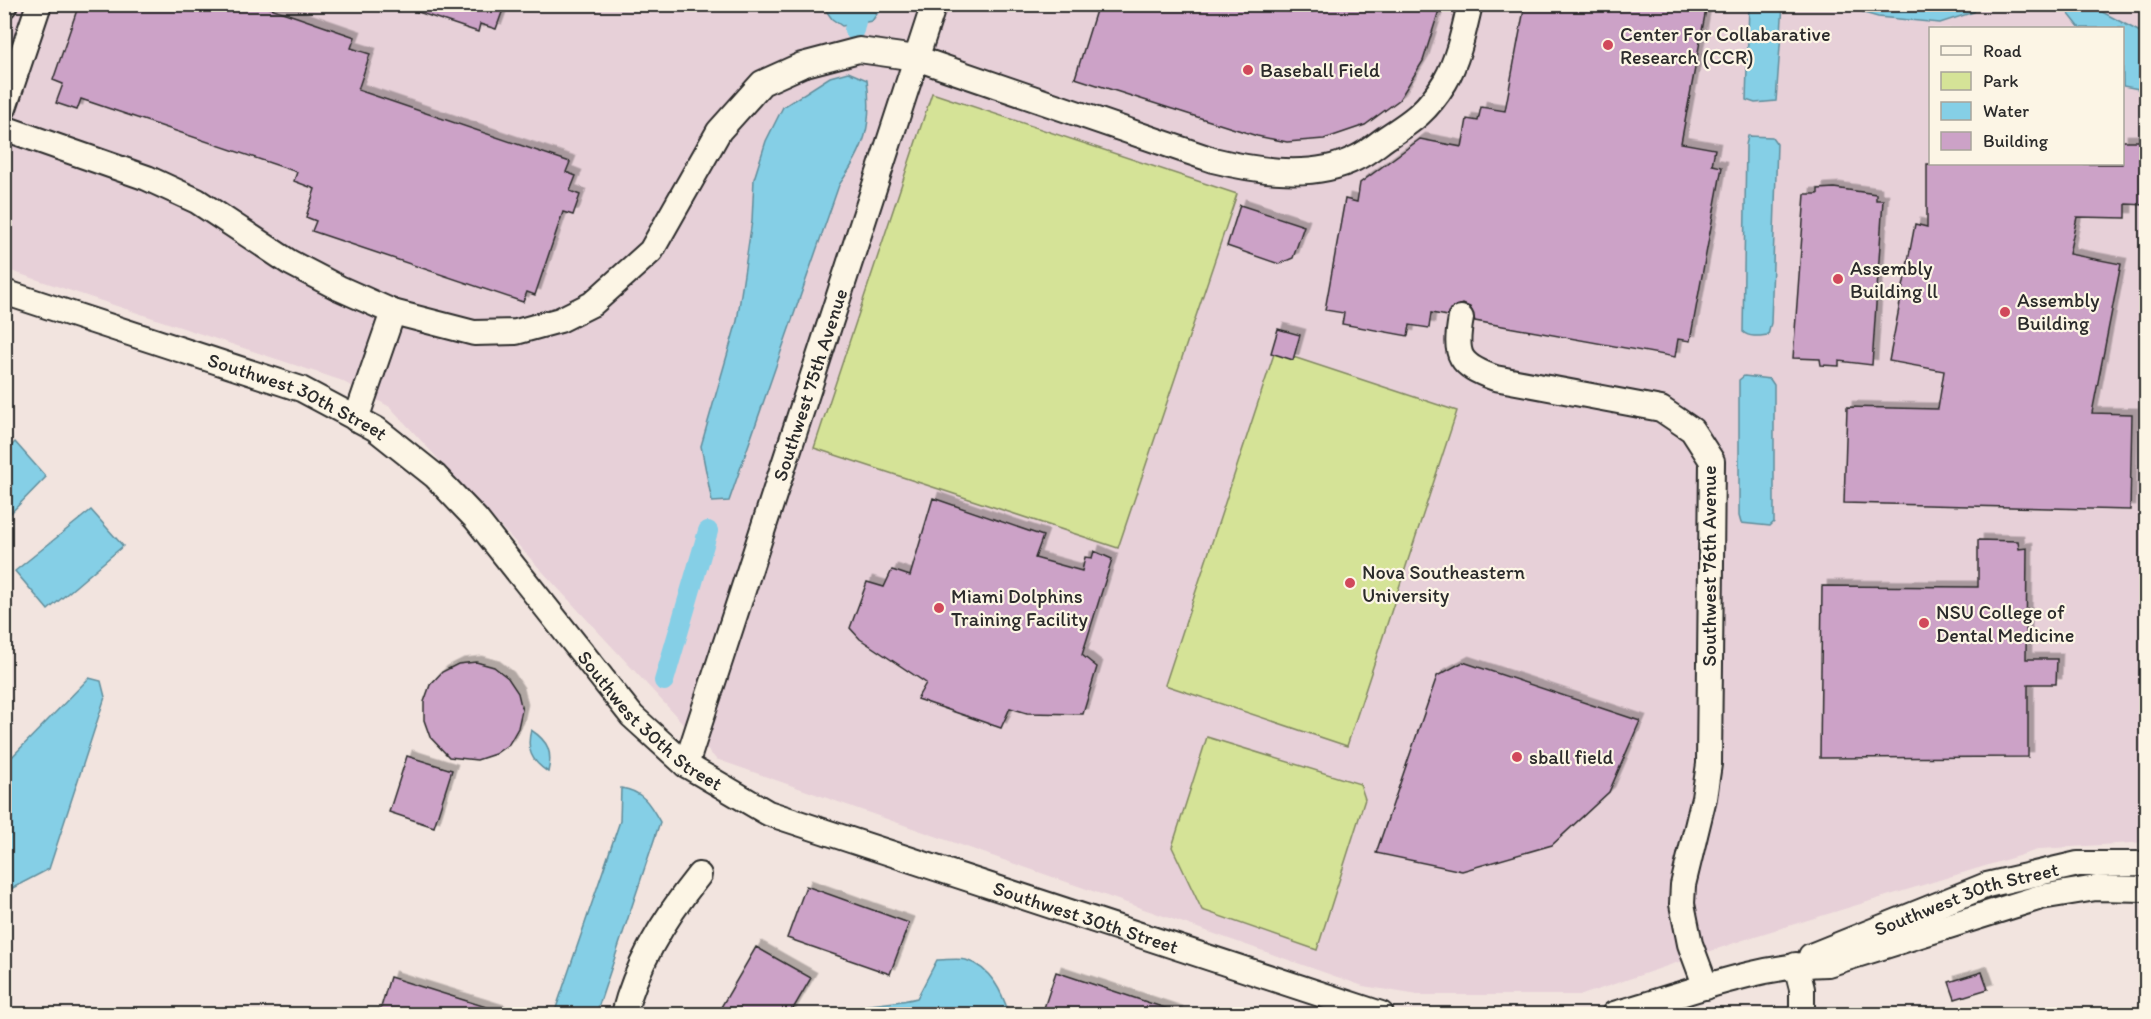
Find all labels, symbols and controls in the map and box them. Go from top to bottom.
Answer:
place label: Center For Collabarative Research (CCR) [1620,22,1831,69]
legend [1929,27,2124,165]
marker: Center For Collabarative Research (CCR) [1601,38,1615,52]
text: Road [1983,40,2022,62]
place label: Baseball Field [1260,58,1380,82]
marker: Baseball Field [1241,63,1255,77]
text: Park [1983,70,2018,92]
text: Water [1983,100,2029,122]
text: Building [1983,130,2049,152]
place label: Assembly Building ll [1850,256,1938,303]
marker: Assembly Building ll [1831,272,1845,286]
street label: Southwest 75th Avenue [767,285,853,484]
place label: Assembly Building [2017,288,2100,335]
marker: Assembly Building [1998,305,2012,319]
street label: Southwest 30th Street [205,347,392,445]
street label: Southwest 76th Avenue [1697,465,1721,667]
place label: Nova Southeastern University [1362,560,1525,607]
marker: Nova Southeastern University [1343,576,1357,590]
place label: Miami Dolphins Training Facility [951,584,1089,631]
place label: NSU College of Dental Medicine [1936,600,2074,647]
marker: Miami Dolphins Training Facility [932,601,946,615]
marker: NSU College of Dental Medicine [1917,616,1931,630]
street label: Southwest 30th Street [573,646,727,796]
place label: sball field [1529,745,1613,769]
marker: sball field [1510,750,1524,764]
street label: Southwest 30th Street [1871,857,2061,941]
street label: Southwest 30th Street [990,876,1182,959]

